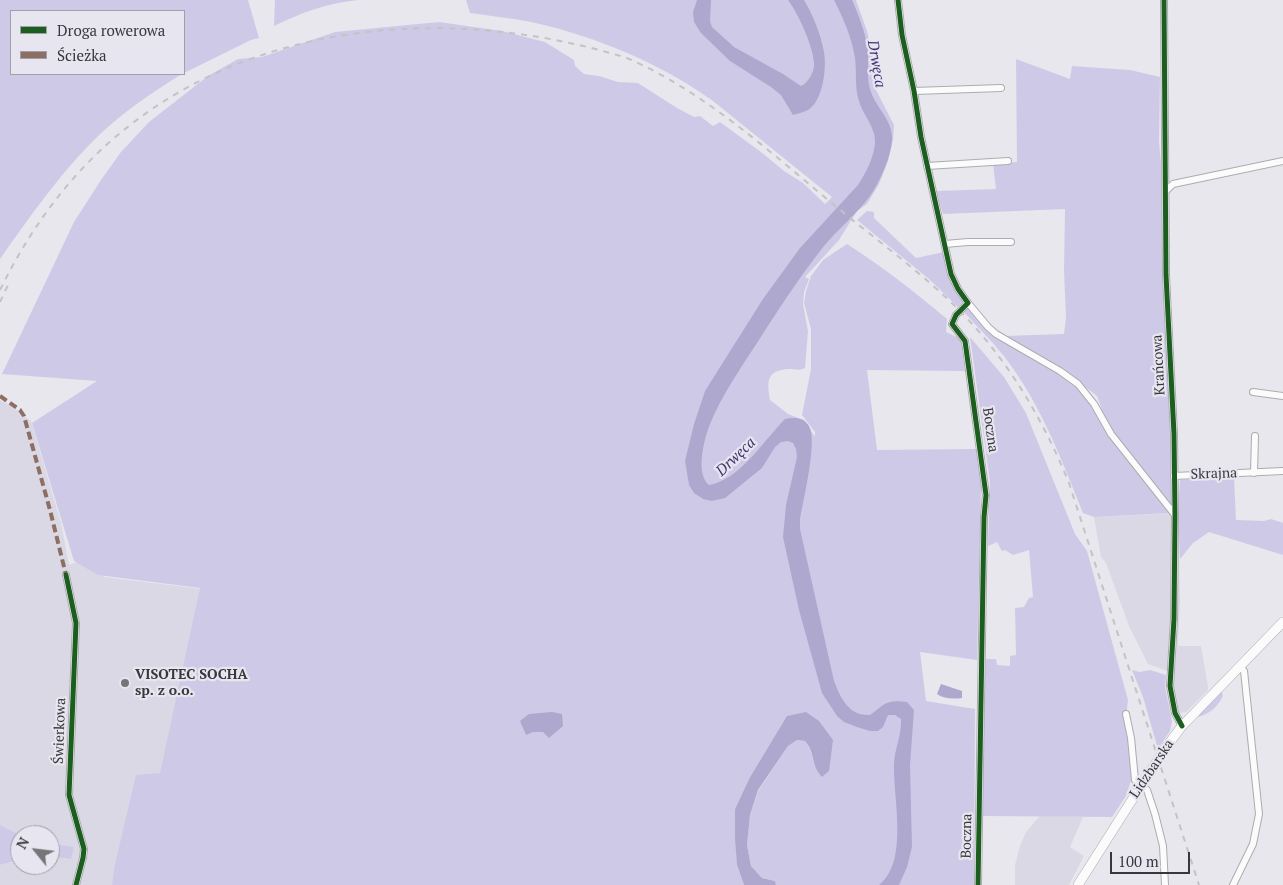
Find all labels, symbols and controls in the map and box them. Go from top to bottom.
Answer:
legend [10,10,185,75]
text: Droga rowerowa [57,20,165,40]
water label: Drwęca [863,39,889,89]
text: Ścieżka [57,45,107,65]
street label: Krańcowa [1149,334,1169,396]
street label: Boczna [979,407,1001,453]
water label: Drwęca [712,434,760,480]
street label: Skrajna [1190,465,1238,483]
place label: VISOTEC SOCHA sp. z o.o. [135,667,248,700]
marker: VISOTEC SOCHA sp. z o.o. [119,677,131,689]
street label: Świerkowa [50,698,70,764]
street label: Lidzbarska [1126,737,1178,801]
street label: Boczna [958,813,976,859]
north arrow [10,825,60,875]
text: N [11,834,33,852]
scale bar [1113,842,1193,874]
text: 100 m [1118,851,1159,871]

